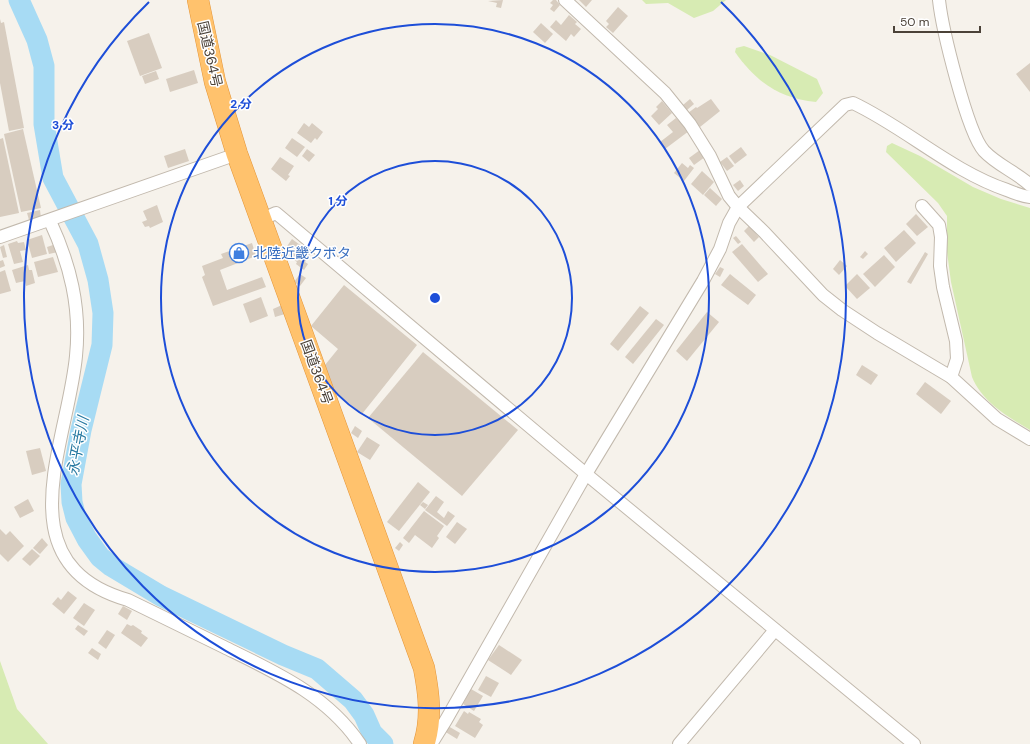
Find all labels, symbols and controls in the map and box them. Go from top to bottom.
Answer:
scale bar [894,8,980,34]
text: 50 m [900,14,929,30]
street label: 国道364号 [194,19,226,89]
text: 2 分 [230,96,252,112]
text: 3 分 [52,117,74,133]
text: 1 分 [328,193,348,209]
shop icon: 北陸近畿クボタ [228,242,250,264]
place label: 北陸近畿クボタ [253,244,351,262]
centre of rings [428,291,442,305]
street label: 国道364号 [297,337,337,407]
water label: 永平寺川 [62,413,94,477]

